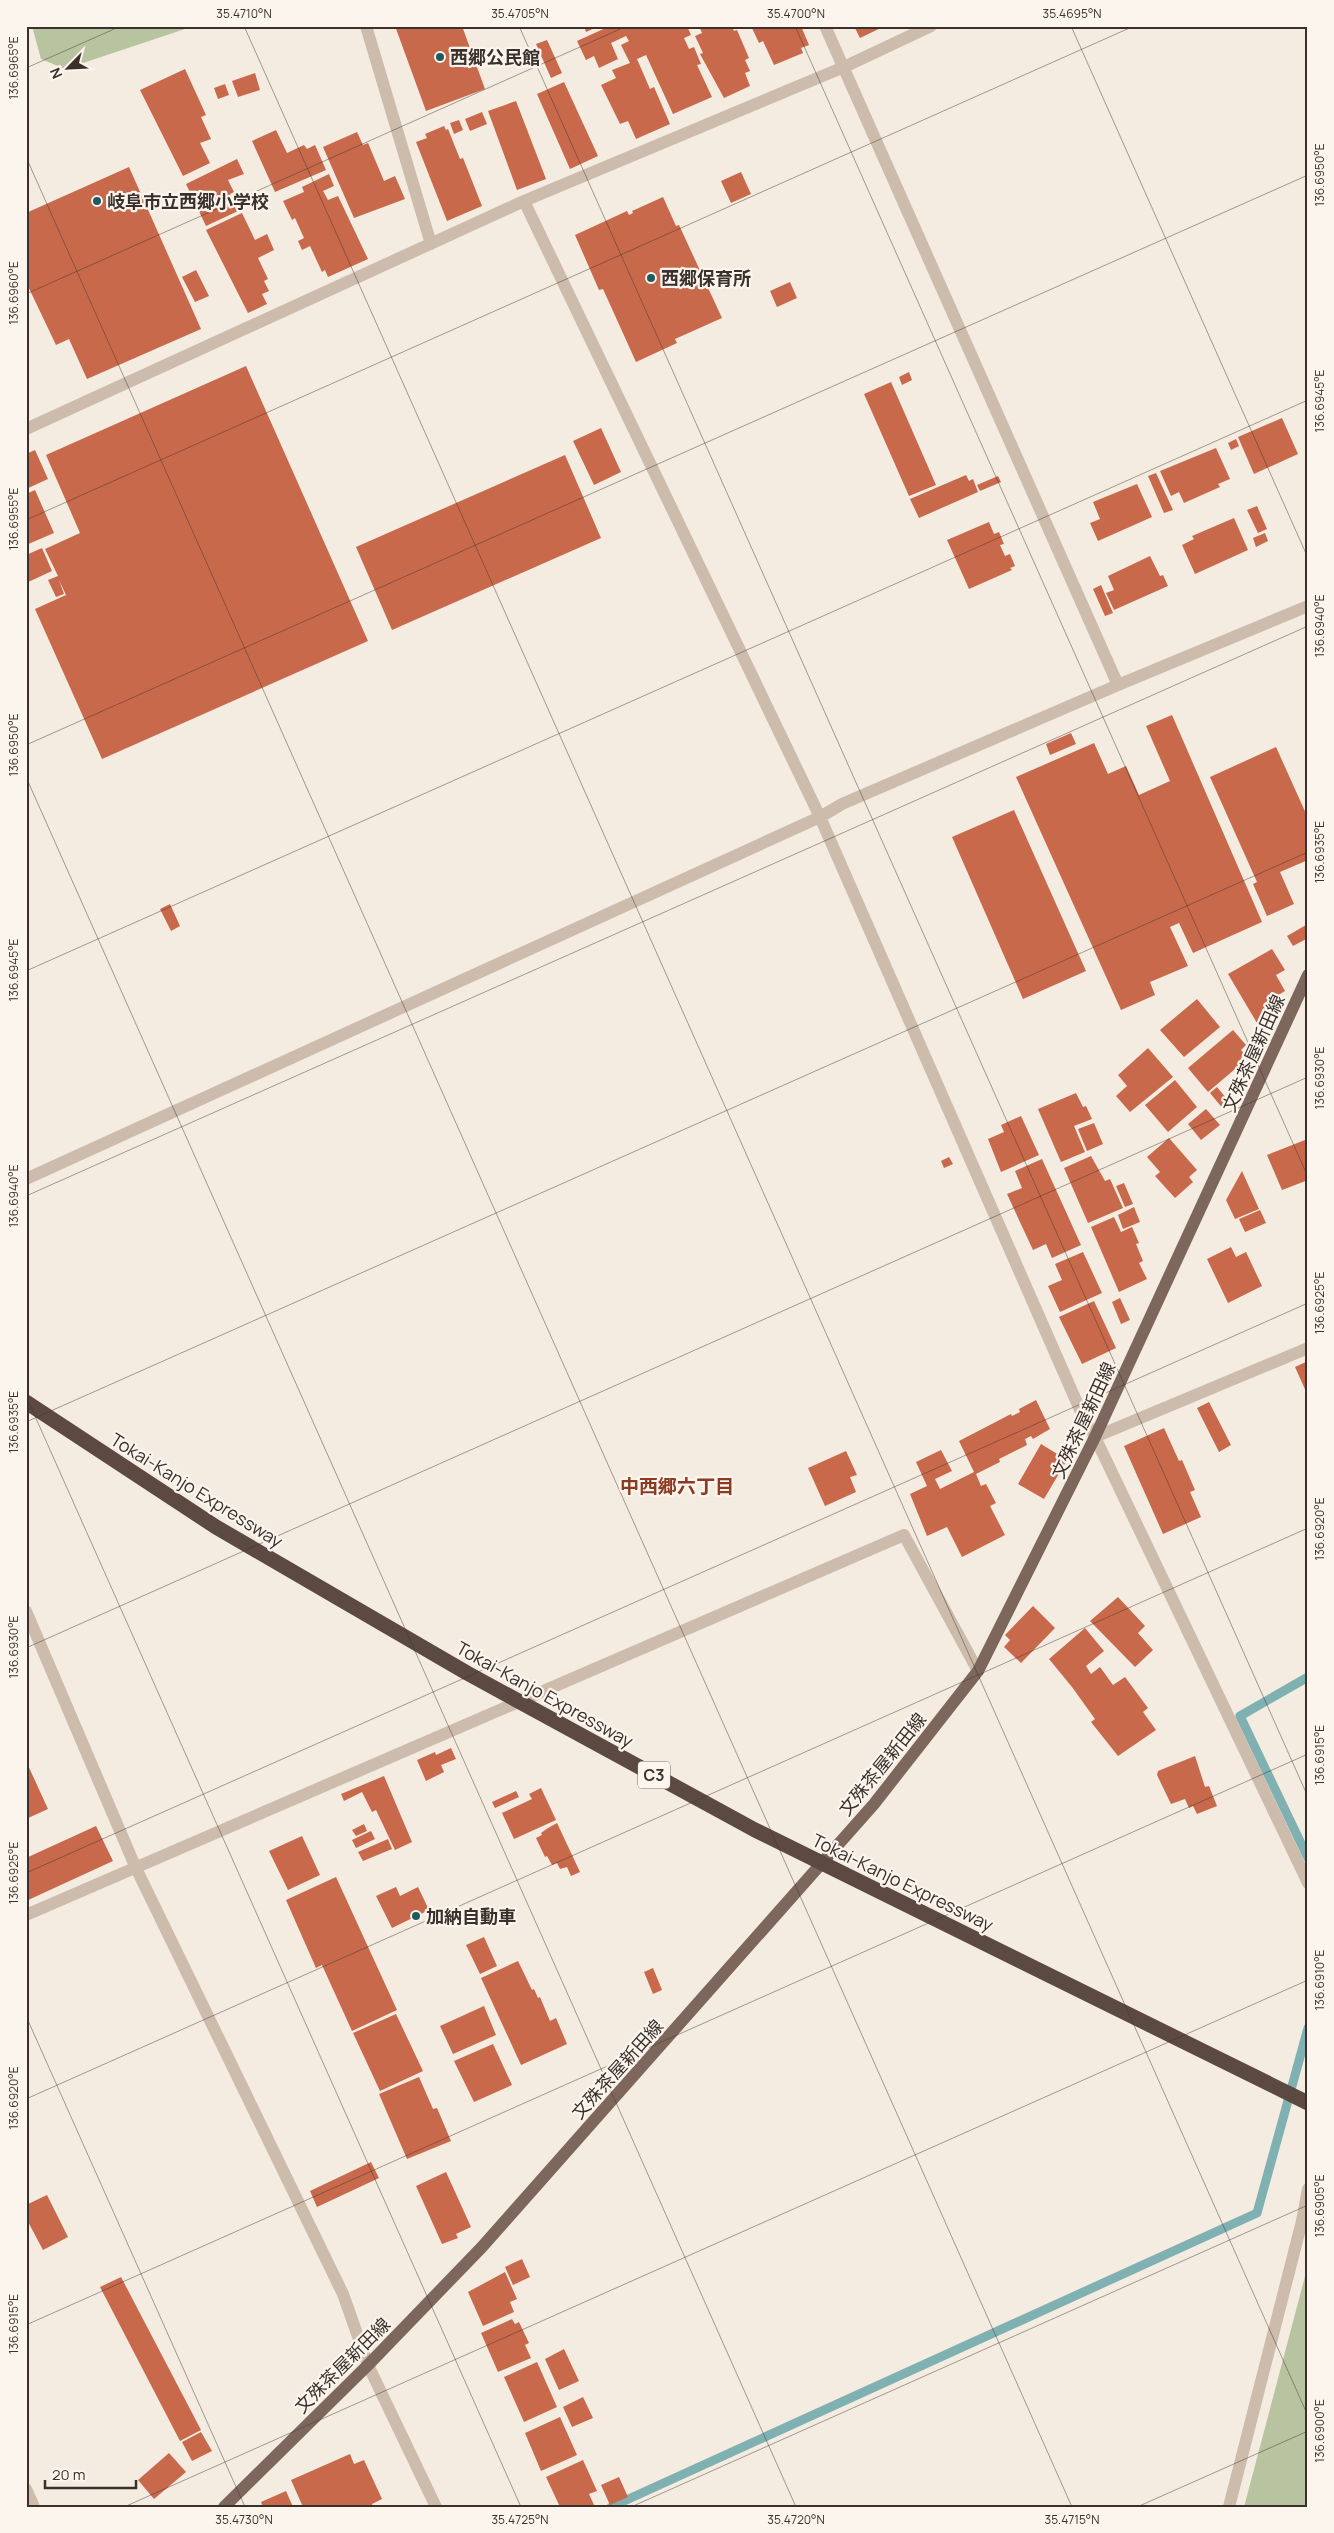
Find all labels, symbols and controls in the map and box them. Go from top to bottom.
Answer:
text: 35.4710°N [216,5,272,22]
text: 35.4705°N [491,5,549,22]
text: 35.4700°N [767,5,825,22]
text: 35.4695°N [1043,5,1102,22]
text: 136.6965°E [5,36,22,100]
north arrow [42,42,92,92]
place label: 西郷公民館 [450,45,540,69]
marker: 西郷公民館 [434,51,446,63]
text: N [45,65,66,82]
text: 136.6950°E [1311,143,1328,207]
place label: 岐阜市立西郷小学校 [107,189,269,213]
marker: 岐阜市立西郷小学校 [91,195,103,207]
text: 136.6960°E [5,261,22,325]
place label: 西郷保育所 [661,266,751,290]
marker: 西郷保育所 [645,272,657,284]
text: 136.6945°E [1311,369,1328,432]
text: 136.6955°E [5,488,22,550]
text: 136.6940°E [1311,594,1328,658]
text: 136.6950°E [5,713,22,777]
text: 136.6935°E [1311,821,1328,883]
text: 136.6945°E [5,938,22,1001]
street label: 文殊茶屋新田線 [1216,991,1290,1115]
text: 136.6930°E [1311,1046,1328,1109]
text: 136.6940°E [5,1164,22,1228]
text: 136.6925°E [1311,1272,1328,1334]
street label: 文殊茶屋新田線 [1045,1358,1121,1482]
text: 136.6935°E [5,1391,22,1453]
street label: Tokai-Kanjo Expressway [106,1427,288,1553]
district label: 中西郷六丁目 [620,1473,734,1499]
text: 136.6920°E [1311,1497,1328,1560]
text: 136.6930°E [5,1615,22,1678]
street label: Tokai-Kanjo Expressway [452,1635,638,1753]
street label: 文殊茶屋新田線 [833,1707,931,1821]
text: 136.6915°E [1311,1725,1328,1785]
road number: C3 [638,1762,670,1788]
street label: Tokai-Kanjo Expressway [808,1828,998,1937]
text: 136.6925°E [5,1842,22,1904]
place label: 加納自動車 [426,1904,516,1928]
marker: 加納自動車 [410,1910,422,1922]
text: 136.6910°E [1311,1949,1328,2010]
street label: 文殊茶屋新田線 [566,2014,668,2124]
text: 136.6920°E [5,2066,22,2129]
text: 136.6905°E [1311,2174,1328,2238]
text: 136.6915°E [5,2294,22,2354]
street label: 文殊茶屋新田線 [289,2312,395,2418]
text: 136.6900°E [1311,2399,1328,2463]
scale bar [45,2458,136,2490]
text: 20 m [52,2464,85,2485]
text: 35.4730°N [215,2511,273,2528]
text: 35.4725°N [491,2511,549,2528]
text: 35.4720°N [767,2511,825,2528]
text: 35.4715°N [1045,2511,1099,2528]

